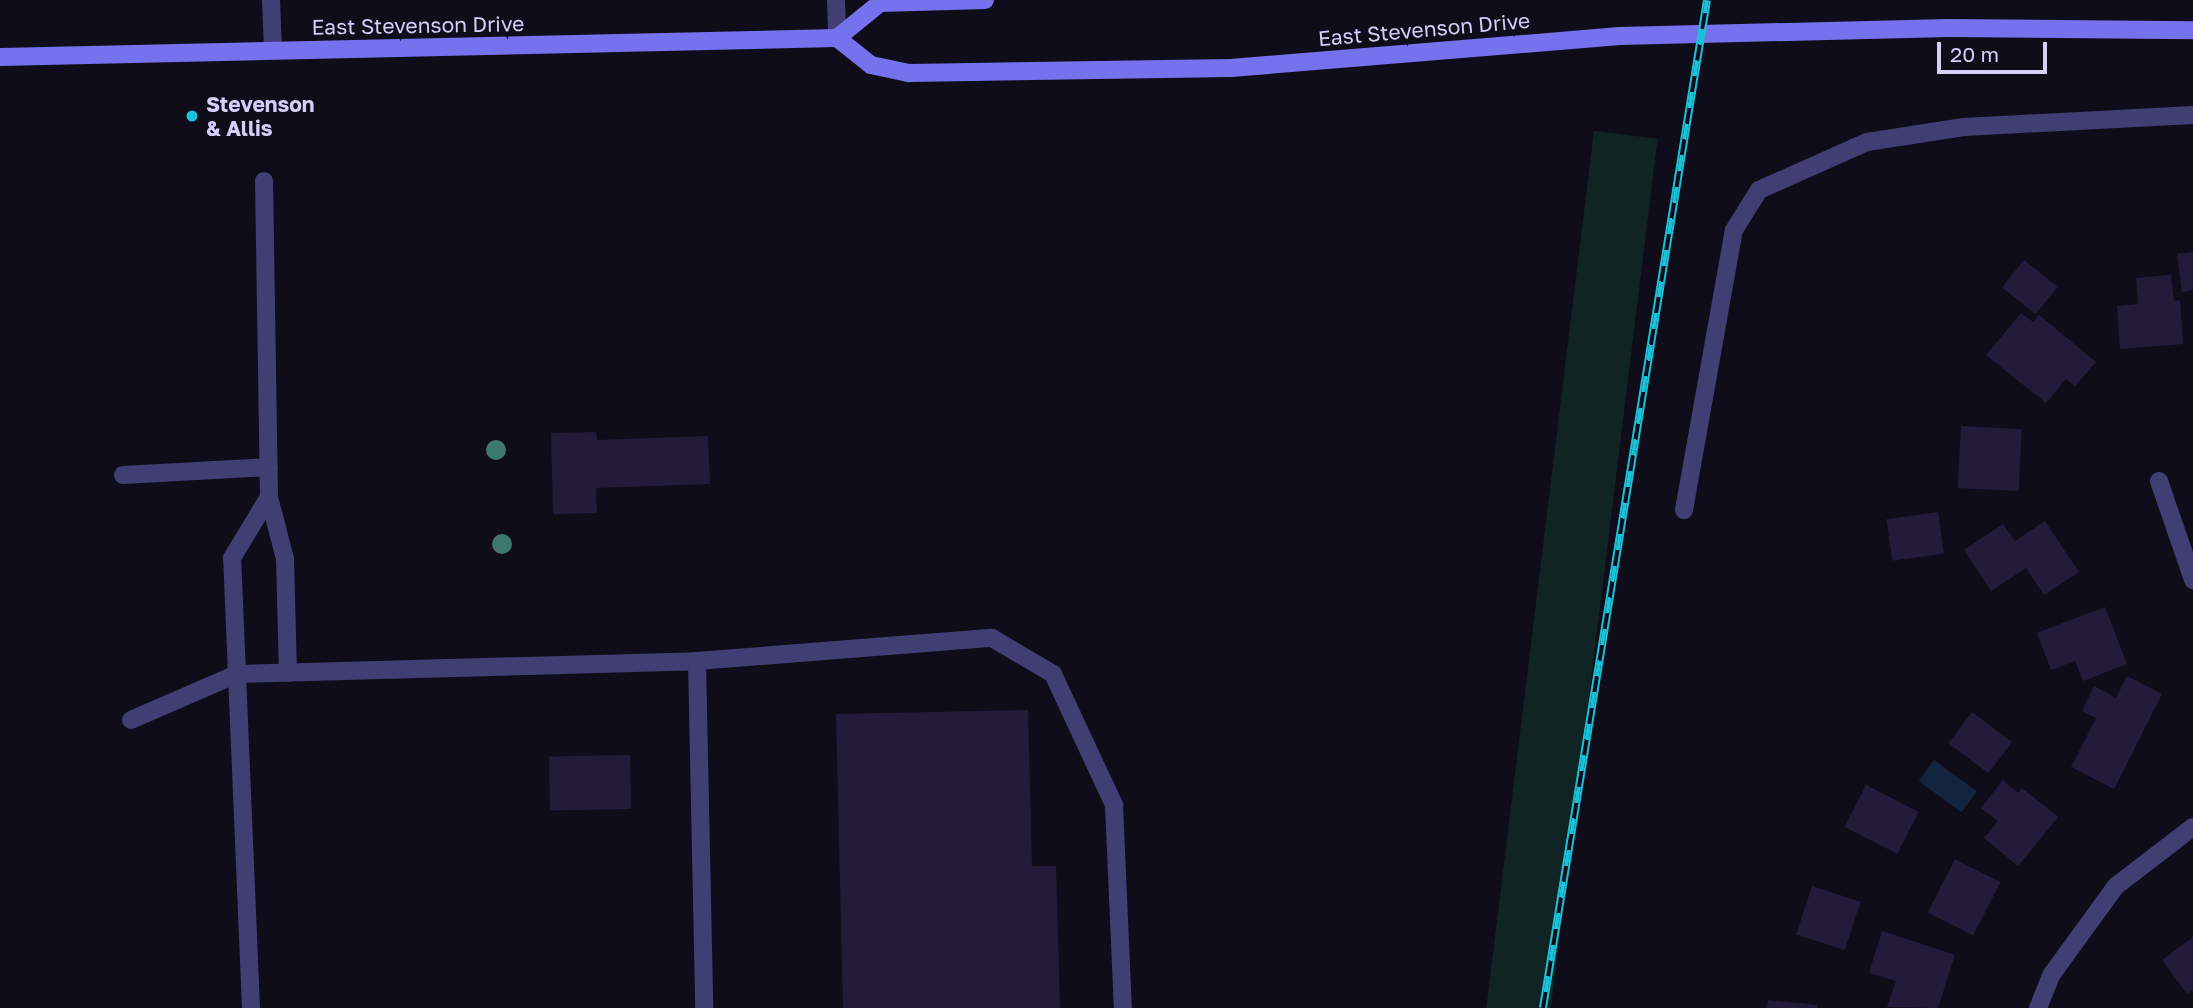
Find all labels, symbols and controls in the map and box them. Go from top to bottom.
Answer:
street label: East Stevenson Drive [1317,7,1531,51]
street label: East Stevenson Drive [311,11,525,39]
scale bar [1941,28,2051,72]
text: 20 m [1950,41,1999,67]
place label: Stevenson & Allis [206,91,315,141]
marker: Stevenson & Allis [184,108,200,124]

